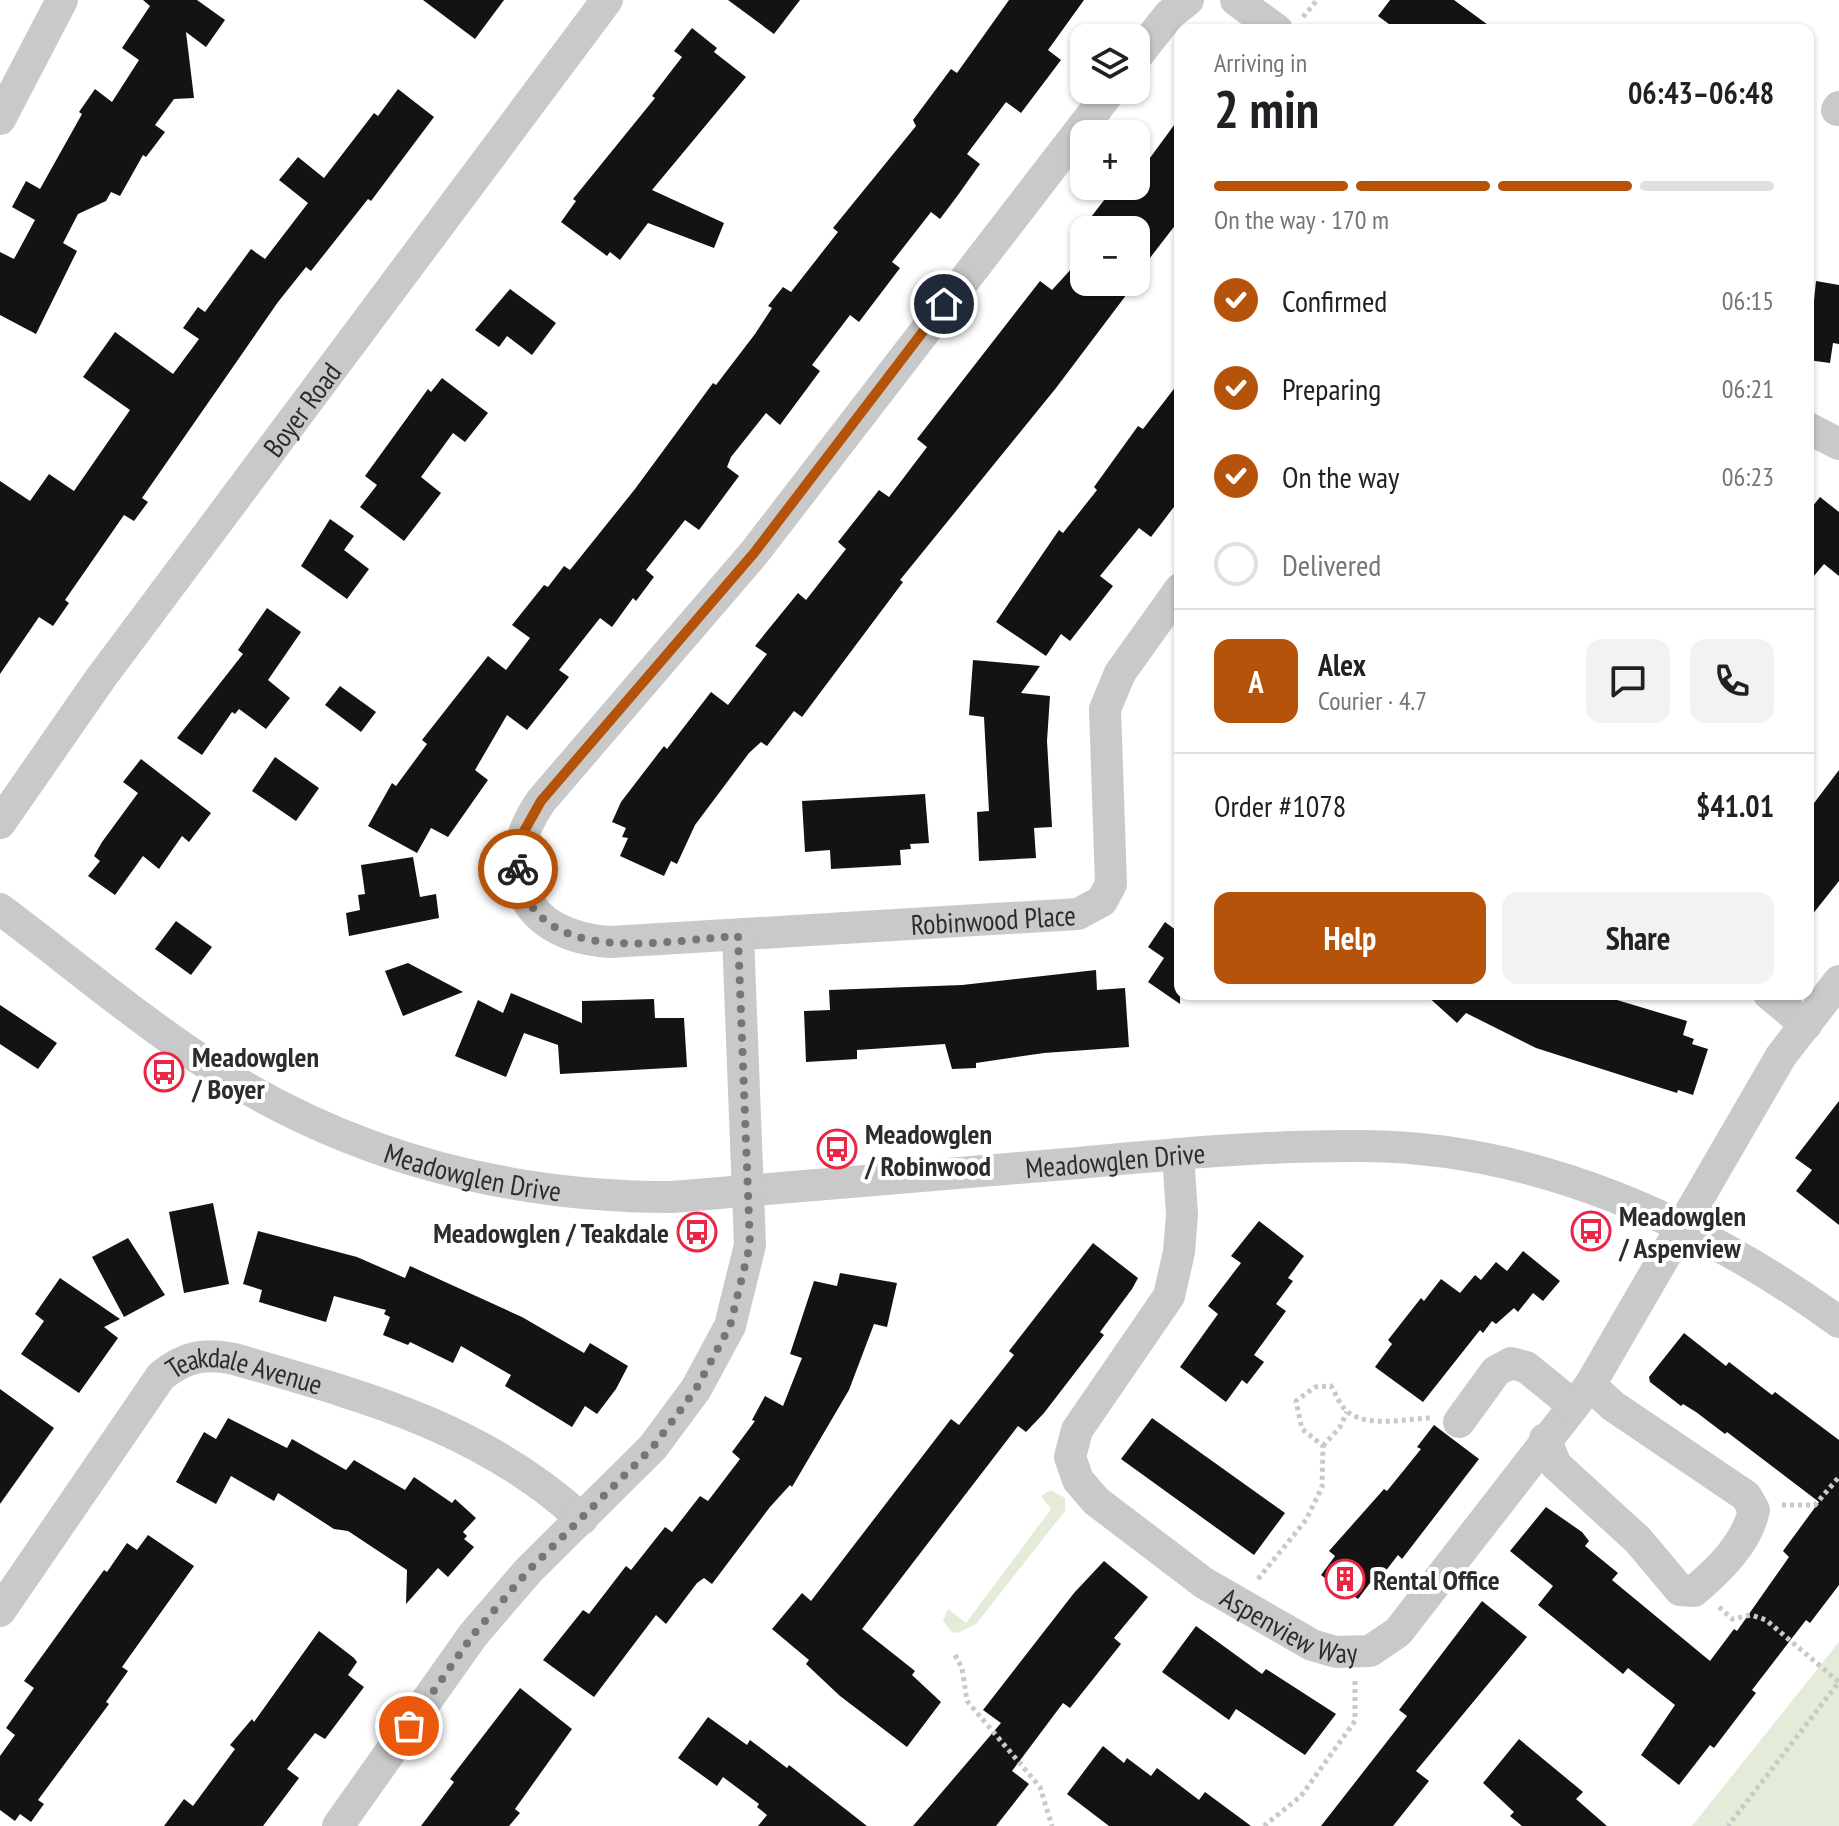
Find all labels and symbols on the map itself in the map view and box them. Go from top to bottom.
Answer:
pin [910,270,978,338]
street label: Boyer Road [254,355,349,464]
courier [478,829,558,909]
street label: Robinwood Place [910,896,1077,942]
place label: Meadowglen / Boyer [191,1038,319,1107]
bus stop icon: Meadowglen / Boyer [143,1051,185,1093]
place label: Meadowglen / Robinwood [864,1115,992,1184]
bus stop icon: Meadowglen / Robinwood [816,1128,858,1170]
street label: Meadowglen Drive [1024,1133,1206,1186]
street label: Meadowglen Drive [380,1134,563,1209]
place label: Meadowglen / Aspenview [1618,1197,1746,1266]
bus stop icon: Meadowglen / Aspenview [1570,1210,1612,1252]
bus stop icon: Meadowglen / Teakdale [676,1211,718,1253]
place label: Meadowglen / Teakdale [433,1214,669,1251]
street label: Teakdale Avenue [158,1338,327,1402]
building icon: Rental Office [1324,1558,1366,1600]
place label: Rental Office [1373,1561,1500,1598]
street label: Aspenview Way [1214,1578,1358,1671]
pin [375,1692,443,1760]

